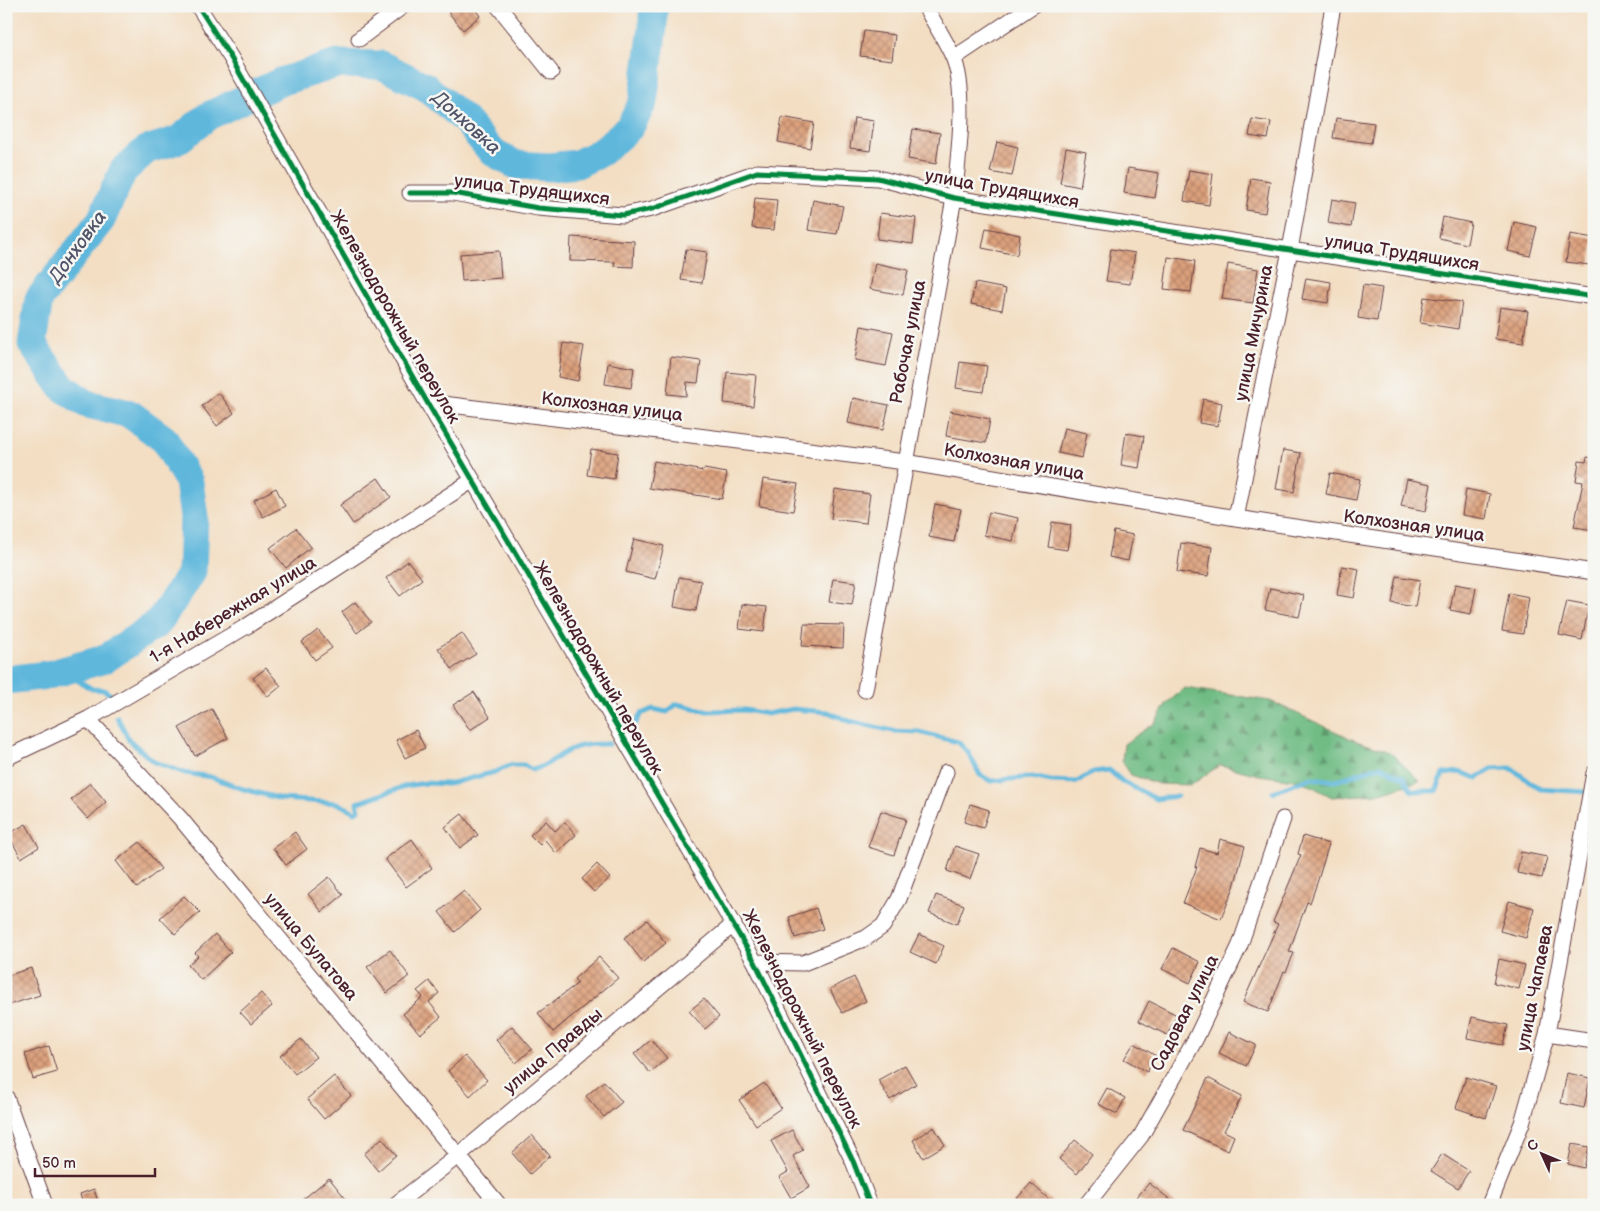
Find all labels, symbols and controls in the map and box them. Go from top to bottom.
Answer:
water label: Донховка [426,86,505,160]
street label: улица Трудящихся [923,165,1081,213]
street label: улица Трудящихся [453,170,611,210]
water label: Донховка [43,206,112,289]
street label: Железнодорожный переулок [325,207,465,428]
street label: улица Трудящихся [1323,230,1481,276]
street label: улица Мичурина [1230,263,1278,403]
street label: Рабочая улица [886,278,930,406]
street label: Колхозная улица [540,388,684,426]
street label: Колхозная улица [942,439,1086,485]
street label: Колхозная улица [1342,506,1486,546]
street label: 1-я Набережная улица [146,552,320,668]
street label: Железнодорожный переулок [528,558,668,779]
street label: улица Булатова [260,889,362,1005]
street label: Железнодорожный переулок [738,906,867,1132]
street label: улица Чапаева [1512,923,1558,1053]
street label: Садовая улица [1147,951,1224,1075]
street label: улица Правды [499,1004,607,1098]
north arrow [1518,1128,1568,1178]
text: С [1524,1136,1543,1155]
scale bar [35,1146,155,1178]
text: 50 m [42,1154,76,1173]

